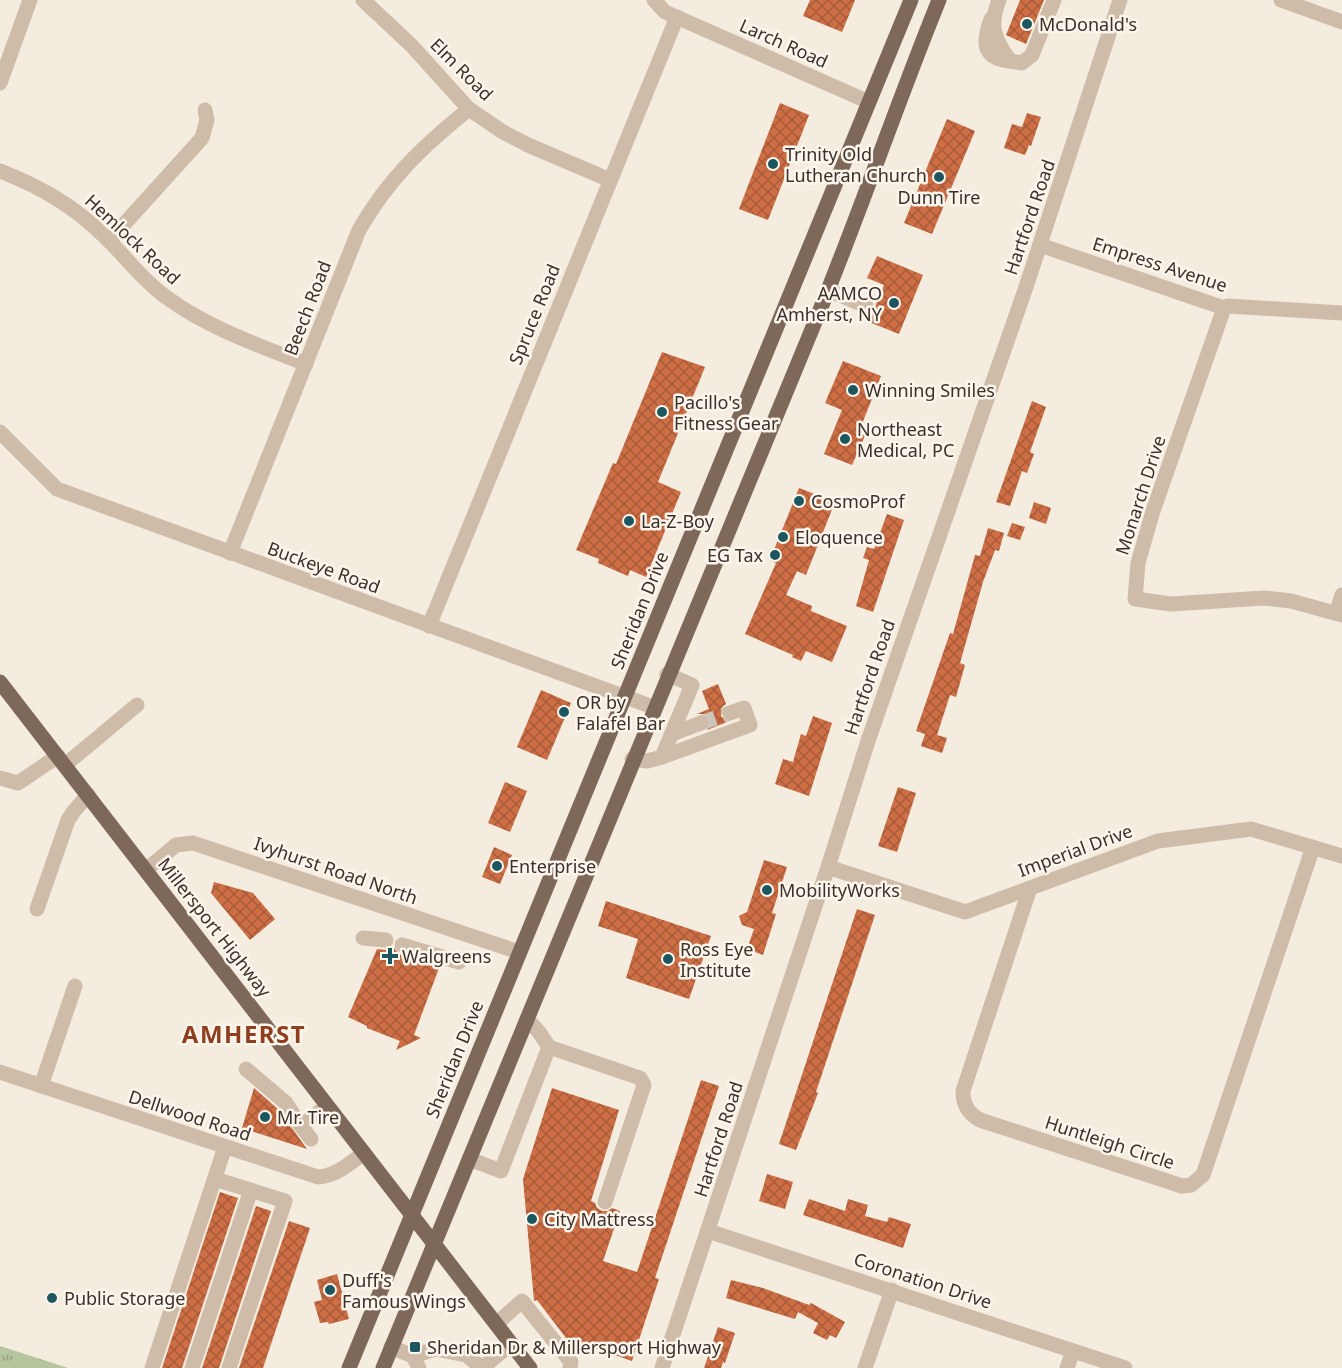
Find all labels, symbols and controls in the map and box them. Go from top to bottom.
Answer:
place label: McDonald's [1039,12,1137,36]
street label: Larch Road [736,13,832,73]
marker: McDonald's [1020,17,1034,31]
street label: Elm Road [425,32,499,106]
place label: Trinity Old Lutheran Church [785,142,927,187]
street label: Hartford Road [998,156,1060,278]
marker: Trinity Old Lutheran Church [766,157,780,171]
marker: Dunn Tire [932,170,946,184]
place label: Dunn Tire [897,185,981,209]
street label: Hemlock Road [80,189,186,289]
street label: Empress Avenue [1090,231,1230,297]
street label: Beech Road [278,257,336,359]
street label: Spruce Road [503,260,565,368]
place label: AAMCO Amherst, NY [776,281,883,326]
marker: AAMCO Amherst, NY [887,296,901,310]
place label: Winning Smiles [865,378,995,402]
marker: Winning Smiles [846,383,860,397]
place label: Pacillo's Fitness Gear [674,390,779,435]
marker: Pacillo's Fitness Gear [655,405,669,419]
place label: Northeast Medical, PC [857,417,954,462]
marker: Northeast Medical, PC [838,432,852,446]
street label: Monarch Drive [1109,432,1171,558]
place label: CosmoProf [811,489,905,513]
marker: CosmoProf [792,494,806,508]
place label: La-Z-Boy [641,509,715,533]
marker: La-Z-Boy [622,514,636,528]
place label: Eloquence [795,525,883,549]
marker: Eloquence [776,530,790,544]
street label: Buckeye Road [264,536,384,598]
place label: EG Tax [707,543,763,567]
street label: Sheridan Drive [605,548,673,672]
marker: EG Tax [768,548,782,562]
street label: Hartford Road [838,616,900,738]
place label: OR by Falafel Bar [576,690,666,735]
marker: OR by Falafel Bar [557,705,571,719]
street label: Imperial Drive [1014,818,1136,882]
street label: Ivyhurst Road North [251,831,421,909]
street label: Millersport Highway [153,852,277,1002]
place label: Enterprise [509,854,596,878]
marker: Enterprise [490,859,504,873]
place label: MobilityWorks [779,878,900,902]
marker: MobilityWorks [760,883,774,897]
place label: Ross Eye Institute [680,937,753,982]
place label: Walgreens [402,944,491,968]
marker: Walgreens [383,949,397,963]
marker: Ross Eye Institute [661,952,675,966]
street label: Sheridan Drive [420,997,488,1121]
district label: AMHERST [182,1017,306,1050]
street label: Hartford Road [688,1078,748,1200]
street label: Dellwood Road [126,1084,254,1146]
place label: Mr. Tire [277,1105,339,1129]
marker: Mr. Tire [258,1110,272,1124]
street label: Huntleigh Circle [1042,1110,1178,1174]
place label: City Mattress [544,1207,654,1231]
marker: City Mattress [525,1212,539,1226]
street label: Coronation Drive [851,1246,995,1314]
place label: Duff's Famous Wings [342,1268,466,1313]
marker: Duff's Famous Wings [323,1283,337,1297]
place label: Public Storage [64,1286,185,1310]
marker: Public Storage [45,1291,59,1305]
place label: Sheridan Dr & Millersport Highway [427,1335,722,1359]
marker: Sheridan Dr & Millersport Highway [408,1340,422,1354]

